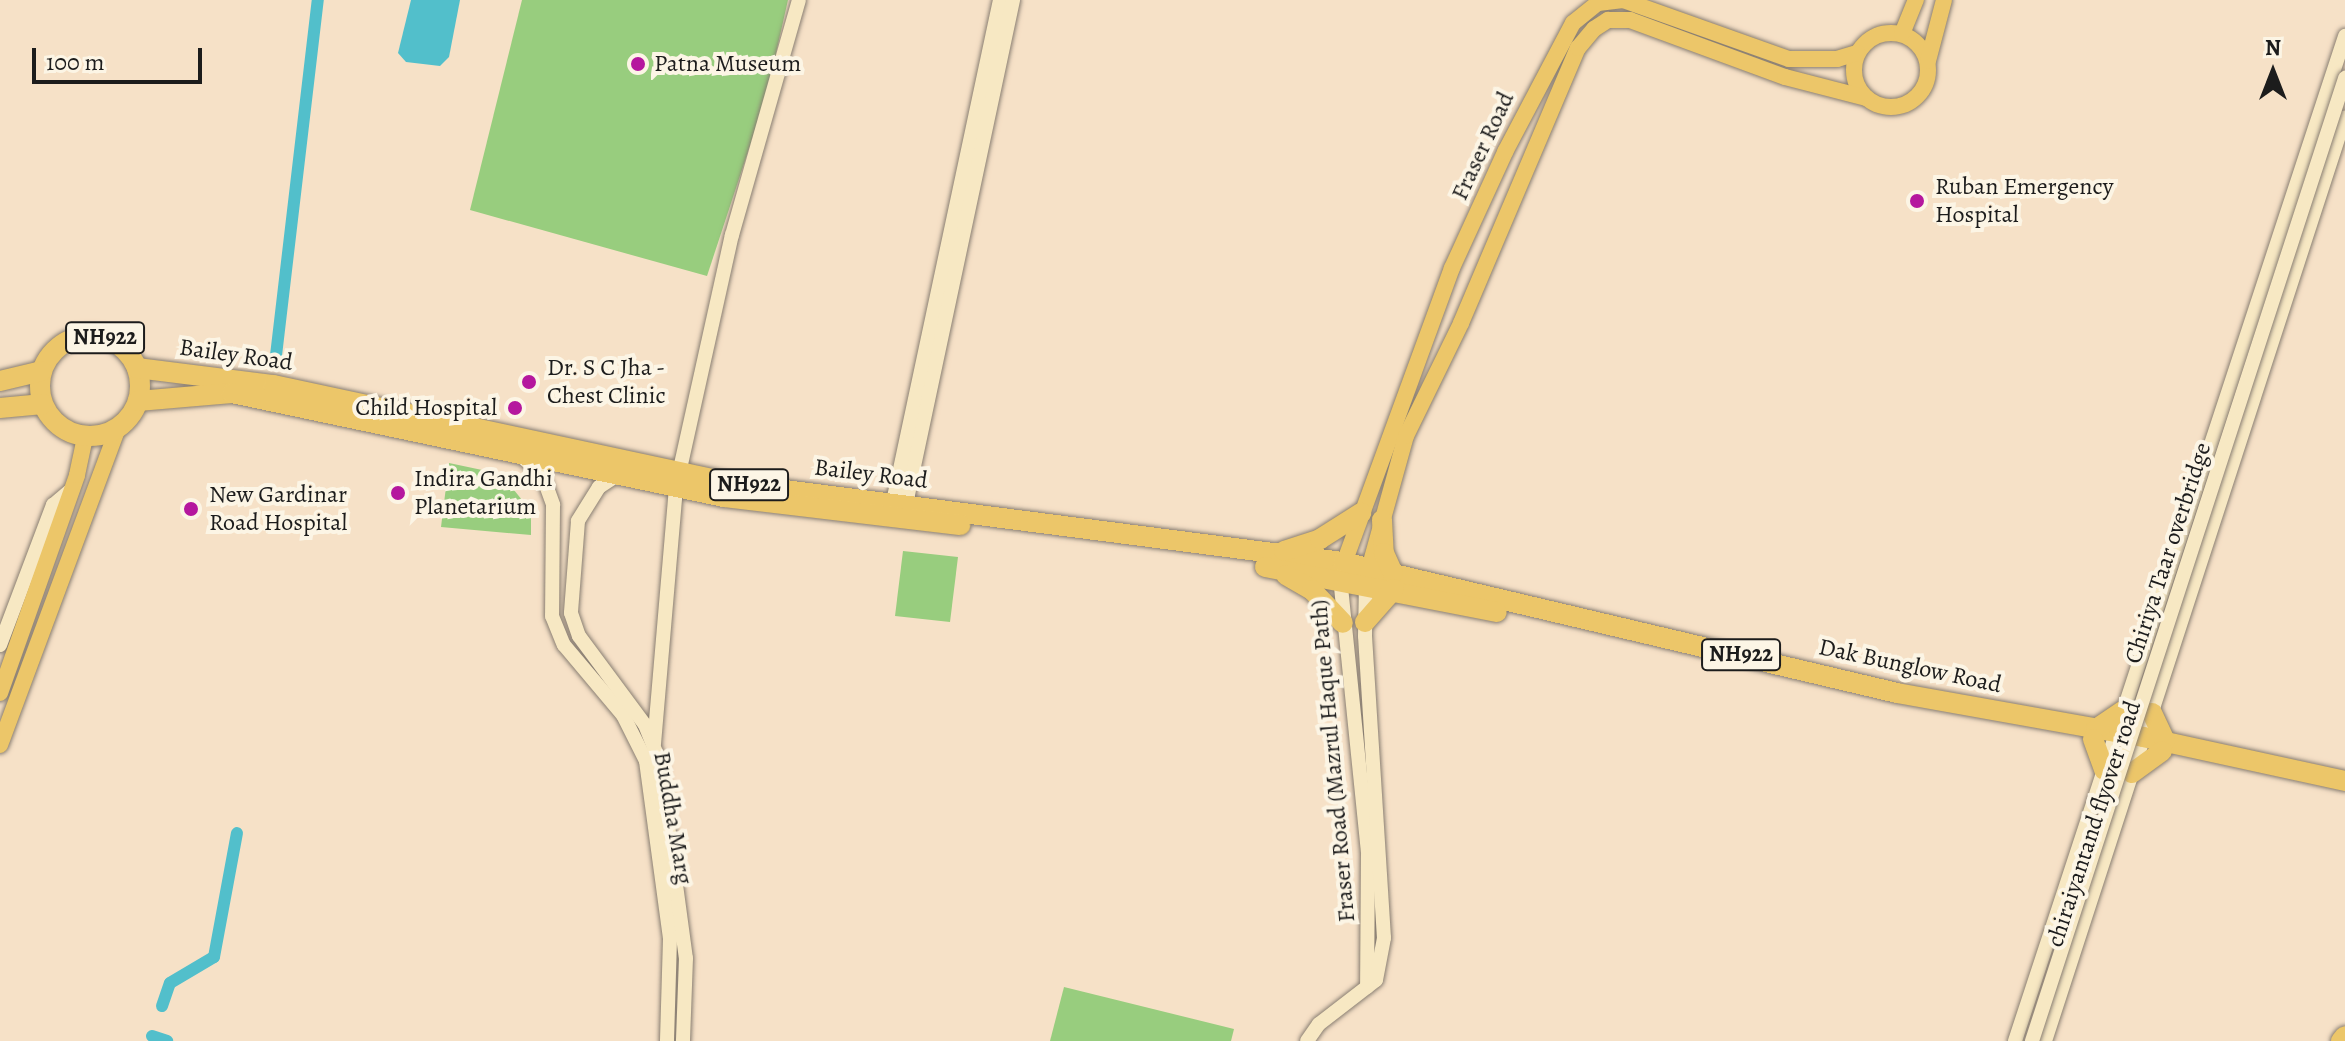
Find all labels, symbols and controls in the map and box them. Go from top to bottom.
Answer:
scale bar [36,32,206,82]
north arrow [2233,32,2313,112]
text: N [2265,33,2281,63]
text: 100 m [46,46,105,78]
place label: Patna Museum [654,50,801,78]
marker: Patna Museum [629,55,647,73]
street label: Fraser Road [1445,87,1521,205]
place label: Ruban Emergency Hospital [1935,173,2113,229]
marker: Ruban Emergency Hospital [1906,190,1928,212]
road number: NH922 [65,320,145,356]
street label: Bailey Road [177,333,295,377]
place label: Dr. S C Jha - Chest Clinic [547,354,666,410]
marker: Dr. S C Jha - Chest Clinic [518,371,540,393]
place label: Child Hospital [355,394,497,422]
marker: Child Hospital [504,397,526,419]
street label: Chiriya Taar overbridge [2119,439,2217,667]
street label: Bailey Road [813,453,929,495]
place label: Indira Gandhi Planetarium [414,465,553,521]
road number: NH922 [709,467,789,503]
place label: New Gardinar Road Hospital [209,481,347,537]
marker: Indira Gandhi Planetarium [389,484,407,502]
marker: New Gardinar Road Hospital [180,498,202,520]
street label: Fraser Road (Mazrul Haque Path) [1305,599,1361,923]
street label: Dak Bunglow Road [1816,633,2004,699]
road number: NH922 [1701,637,1781,673]
street label: chiraiyantand flyover road [2041,697,2147,951]
street label: Buddha Marg [647,749,699,887]

